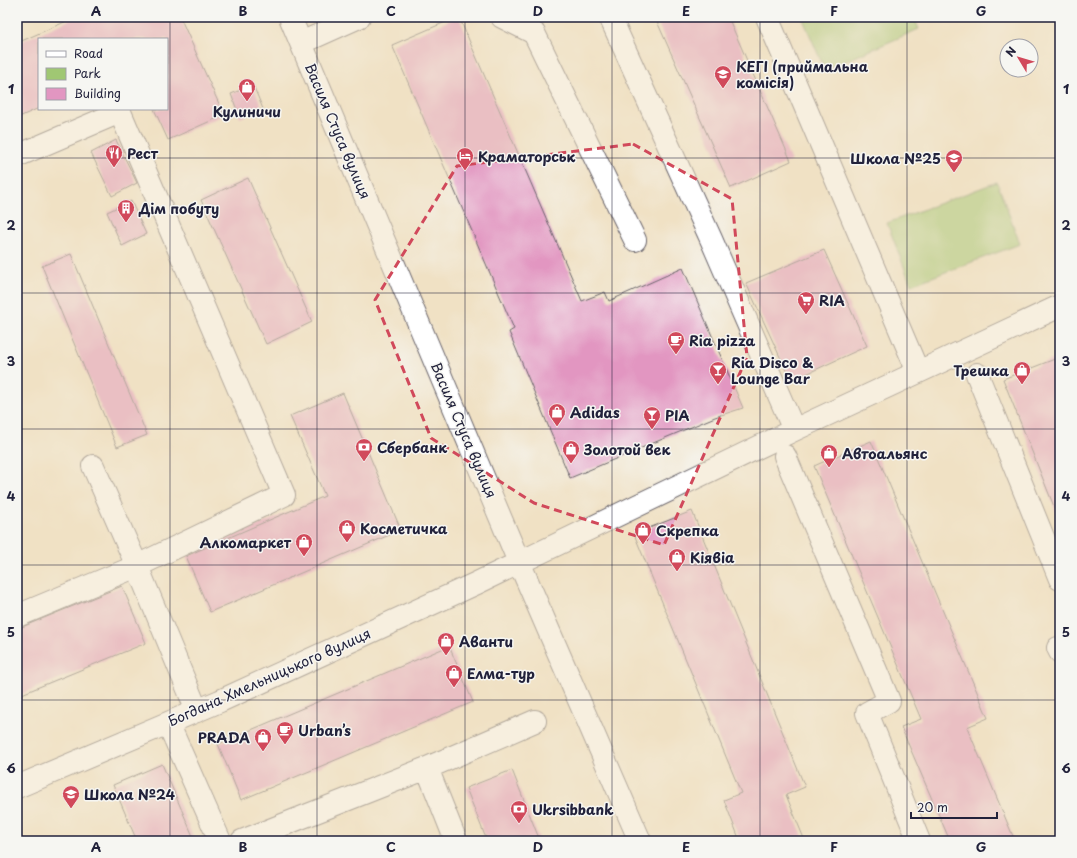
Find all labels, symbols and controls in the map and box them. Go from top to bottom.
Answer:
text: A [91,1,101,20]
text: B [239,1,248,20]
text: C [386,1,396,20]
text: D [533,1,543,20]
text: E [682,1,690,20]
text: F [830,1,838,20]
text: G [976,1,986,20]
legend [38,38,168,110]
north arrow [999,38,1039,78]
text: N [1001,43,1020,60]
text: Road [74,44,103,62]
place label: КЕГІ (приймальна комісія) [736,56,869,93]
street label: Василя Стуса вулиця [300,60,376,202]
text: Park [74,64,101,82]
school or university icon: КЕГІ (приймальна комісія) [713,64,733,89]
shop icon: Кулиничи [237,77,257,102]
text: 1 [8,79,14,98]
text: 1 [1063,79,1069,98]
text: Building [74,84,121,102]
place label: Кулиничи [213,101,281,122]
restaurant icon: Рест [104,143,124,168]
place label: Рест [127,143,159,164]
hotel icon: Краматорськ [455,146,475,171]
place label: Краматорськ [478,146,576,167]
place label: Школа №25 [850,148,941,169]
school or university icon: Школа №25 [944,148,964,173]
building icon: Дім побуту [116,198,136,223]
place label: Дім побуту [138,198,219,219]
text: 2 [6,215,16,234]
text: 2 [1061,215,1071,234]
supermarket icon: RIA [796,290,816,315]
place label: RIA [819,290,845,311]
cafe icon: Ria pizza [666,330,686,355]
place label: Ria pizza [689,330,755,351]
text: 3 [7,351,16,370]
text: 3 [1062,351,1071,370]
place label: Ria Disco & Lounge Bar [731,352,814,389]
street label: Василя Стуса вулиця [426,359,502,501]
bar icon: Ria Disco & Lounge Bar [708,360,728,385]
place label: Трешка [953,360,1009,381]
shop icon: Трешка [1012,360,1032,385]
shop icon: Adidas [547,402,567,427]
place label: Adidas [570,402,620,423]
bar icon: РІА [642,405,662,430]
place label: РІА [665,405,690,426]
bank icon: Сбербанк [354,437,374,462]
place label: Сбербанк [377,437,447,458]
shop icon: Золотой век [561,439,581,464]
place label: Золотой век [583,439,670,460]
shop icon: Автоальянс [819,443,839,468]
place label: Автоальянс [842,443,928,464]
text: 4 [7,486,16,505]
text: 4 [1062,486,1071,505]
shop icon: Косметичка [337,518,357,543]
place label: Косметичка [360,518,448,539]
shop icon: Скрепка [633,520,653,545]
place label: Скрепка [656,520,719,541]
place label: Алкомаркет [200,532,292,553]
shop icon: Алкомаркет [294,532,314,557]
shop icon: Кіявіа [667,547,687,572]
place label: Кіявіа [690,547,735,568]
text: 5 [7,622,15,641]
text: 5 [1062,622,1070,641]
street label: Богдана Хмельницького вулиця [164,623,374,731]
shop icon: Аванти [436,631,456,656]
place label: Аванти [459,631,513,652]
shop icon: Елма-тур [444,663,464,688]
place label: Елма-тур [467,663,535,684]
cafe icon: Urban’s [275,720,295,745]
place label: Urban’s [298,720,351,741]
place label: PRADA [198,727,250,748]
shop icon: PRADA [253,727,273,752]
text: 6 [6,758,16,777]
text: 6 [1061,758,1071,777]
school or university icon: Школа №24 [61,784,81,809]
place label: Школа №24 [84,784,175,805]
scale bar [911,794,997,820]
text: 20 m [917,798,948,816]
bank icon: Ukrsibbank [509,799,529,824]
place label: Ukrsibbank [532,799,614,820]
text: A [91,837,101,856]
text: B [239,837,248,856]
text: C [386,837,396,856]
text: D [533,837,543,856]
text: E [682,837,690,856]
text: F [830,837,838,856]
text: G [976,837,986,856]

